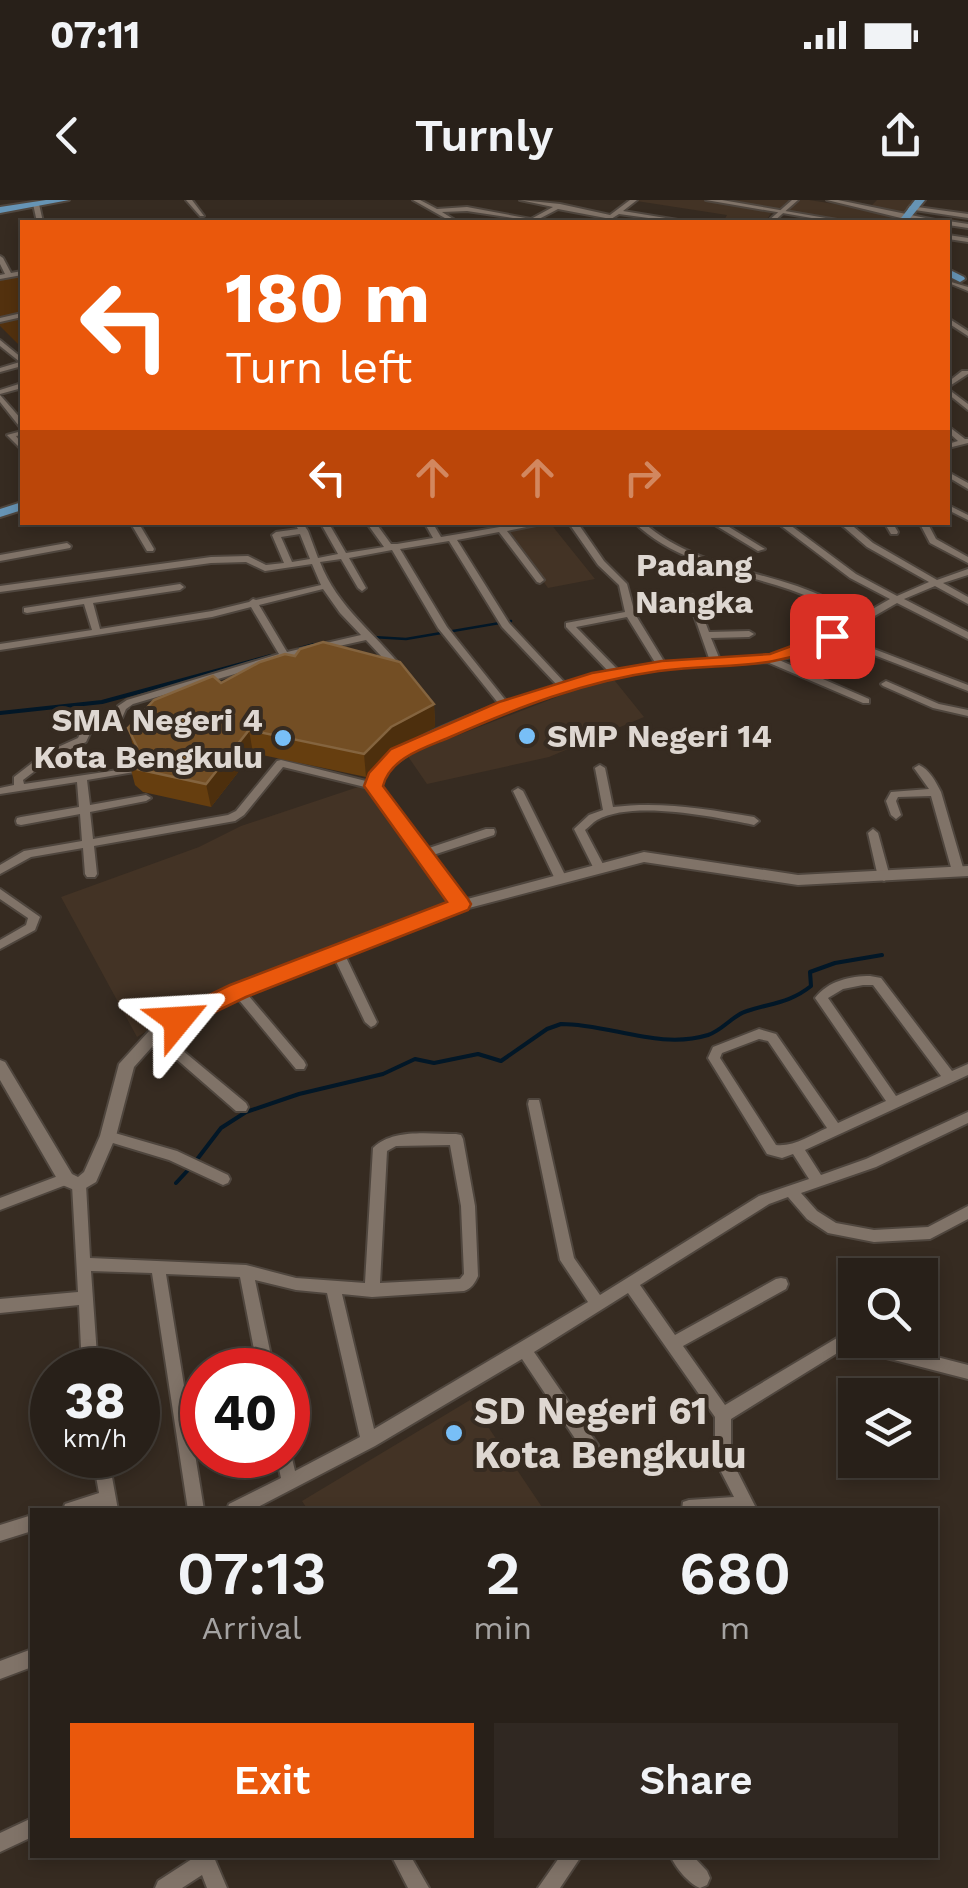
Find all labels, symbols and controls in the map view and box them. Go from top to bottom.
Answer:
text: 07:11 [50,13,140,57]
icon: back [40,108,95,163]
icon: share [873,108,928,163]
text: Turnly [415,109,553,162]
text: 180 m [225,257,430,339]
icon: left [60,260,190,390]
text: Turn left [225,341,412,394]
icon: left [300,450,355,505]
icon: ahead [405,450,460,505]
icon: ahead [510,450,565,505]
icon: right [615,450,670,505]
district label: Padang Nangka [635,546,754,621]
pin [790,594,875,679]
icon: arrive [805,609,860,664]
place label: SMA Negeri 4 Kota Bengkulu [33,701,263,776]
place label: SMP Negeri 14 [547,717,772,755]
marker: SMP Negeri 14 [516,725,538,747]
marker: SMA Negeri 4 Kota Bengkulu [272,727,294,749]
position arrow [126,968,230,1072]
map controls [838,1258,938,1478]
button: search [838,1258,938,1358]
speed limit sign: 40 [180,1348,310,1478]
text: 38 [65,1371,126,1430]
button: layers [838,1378,938,1478]
place label: SD Negeri 61 Kota Bengkulu [474,1389,747,1477]
marker: SD Negeri 61 Kota Bengkulu [443,1422,465,1444]
text: km/h [63,1424,127,1453]
text: 07:13 [177,1538,327,1609]
text: 2 [485,1538,520,1609]
text: 680 [679,1538,791,1609]
text: Arrival [202,1609,302,1647]
text: min [473,1609,532,1647]
text: m [720,1609,750,1647]
button: Exit [70,1723,474,1838]
button: Share [494,1723,898,1838]

